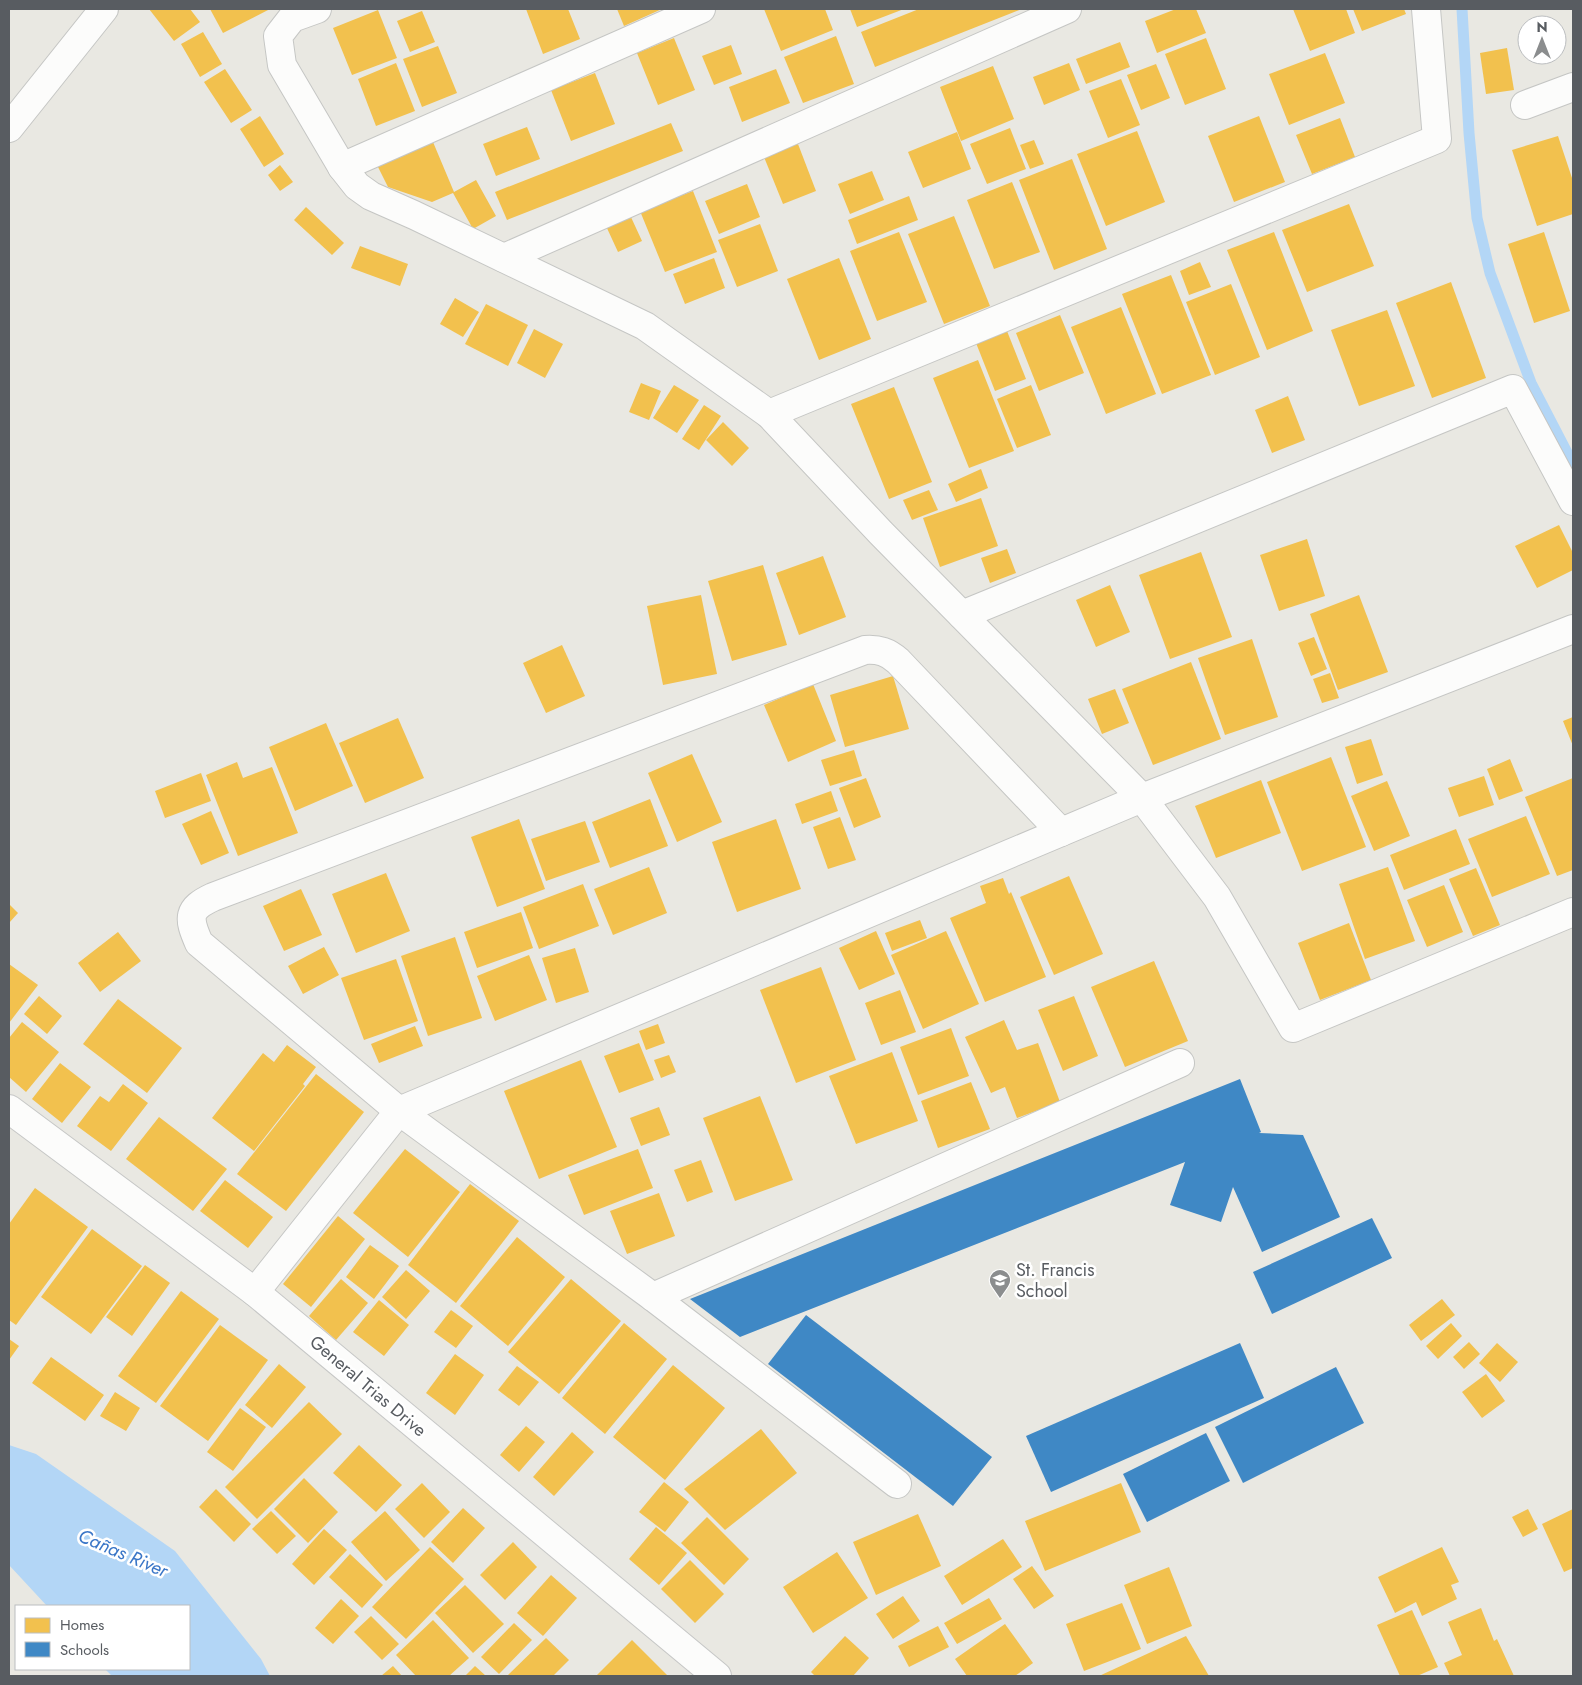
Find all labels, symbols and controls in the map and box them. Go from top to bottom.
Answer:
north arrow [1517,15,1567,65]
text: N [1536,17,1548,37]
place label: St. Francis School [1016,1257,1094,1304]
school or university icon: St. Francis School [988,1268,1012,1299]
street label: General Trias Drive [304,1329,432,1443]
water label: Cañas River [74,1522,174,1585]
legend [15,1605,190,1670]
text: Homes [60,1614,104,1636]
text: Schools [60,1639,109,1661]

